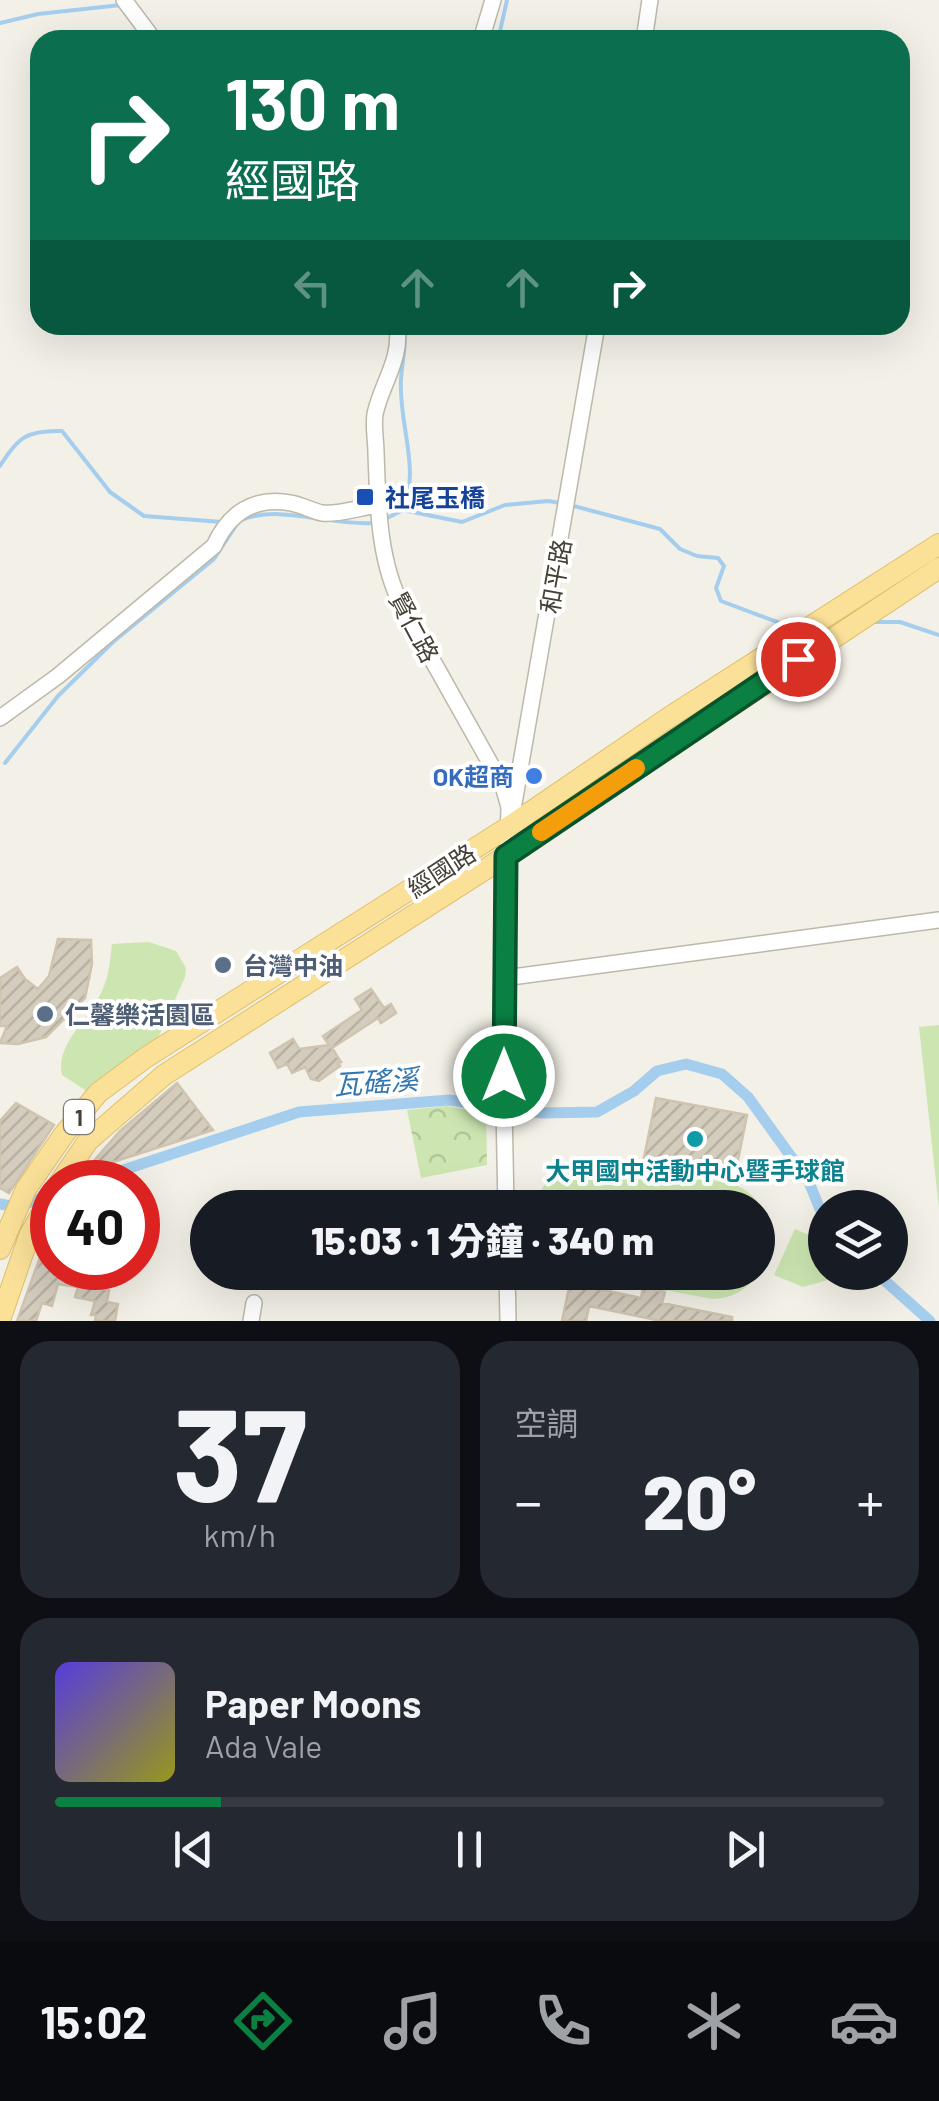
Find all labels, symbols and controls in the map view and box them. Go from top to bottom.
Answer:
text: 130 m [225,60,400,144]
icon: right [60,70,190,200]
text: 經國路 [225,152,360,206]
icon: left [285,260,340,315]
icon: ahead [390,260,445,315]
icon: ahead [495,260,550,315]
icon: right [600,260,655,315]
place label: 社尾玉橋 [385,482,485,512]
marker: 社尾玉橋 [354,486,376,508]
street label: 和平路 [534,536,576,616]
street label: 賢仁路 [384,587,446,667]
pin [756,617,841,702]
icon: arrive [771,632,826,687]
place label: OK超商 [433,761,514,791]
marker: OK超商 [523,765,545,787]
street label: 經國路 [401,837,481,903]
place label: 台灣中油 [243,950,343,980]
marker: 台灣中油 [212,954,234,976]
place label: 仁馨樂活園區 [65,999,215,1029]
marker: 仁馨樂活園區 [34,1003,56,1025]
position arrow [452,1024,556,1128]
water label: 瓦磘溪 [333,1061,423,1101]
road number: 1 [64,1100,94,1134]
marker: 大甲國中活動中心暨手球館 [684,1128,706,1150]
place label: 大甲國中活動中心暨手球館 [545,1155,845,1185]
speed limit sign: 40 [30,1160,160,1290]
map controls [808,1190,908,1290]
button: layers [808,1190,908,1290]
text: 15:03 · 1 分鐘 · 340 m [311,1217,654,1263]
text: 37 [172,1372,307,1528]
text: 空調 [515,1403,579,1441]
text: 20° [643,1455,756,1545]
text: − [515,1467,542,1533]
text: + [856,1467,884,1533]
text: km/h [204,1515,276,1553]
text: Paper Moons [205,1680,421,1726]
text: Ada Vale [205,1726,322,1764]
icon: previous [166,1822,221,1877]
icon: pause [442,1822,497,1877]
icon: next [718,1822,773,1877]
icon: directions [228,1986,298,2056]
icon: music [378,1986,448,2056]
icon: phone [528,1986,598,2056]
icon: climate [679,1986,749,2056]
icon: car [829,1986,899,2056]
text: 15:02 [40,1994,148,2048]

